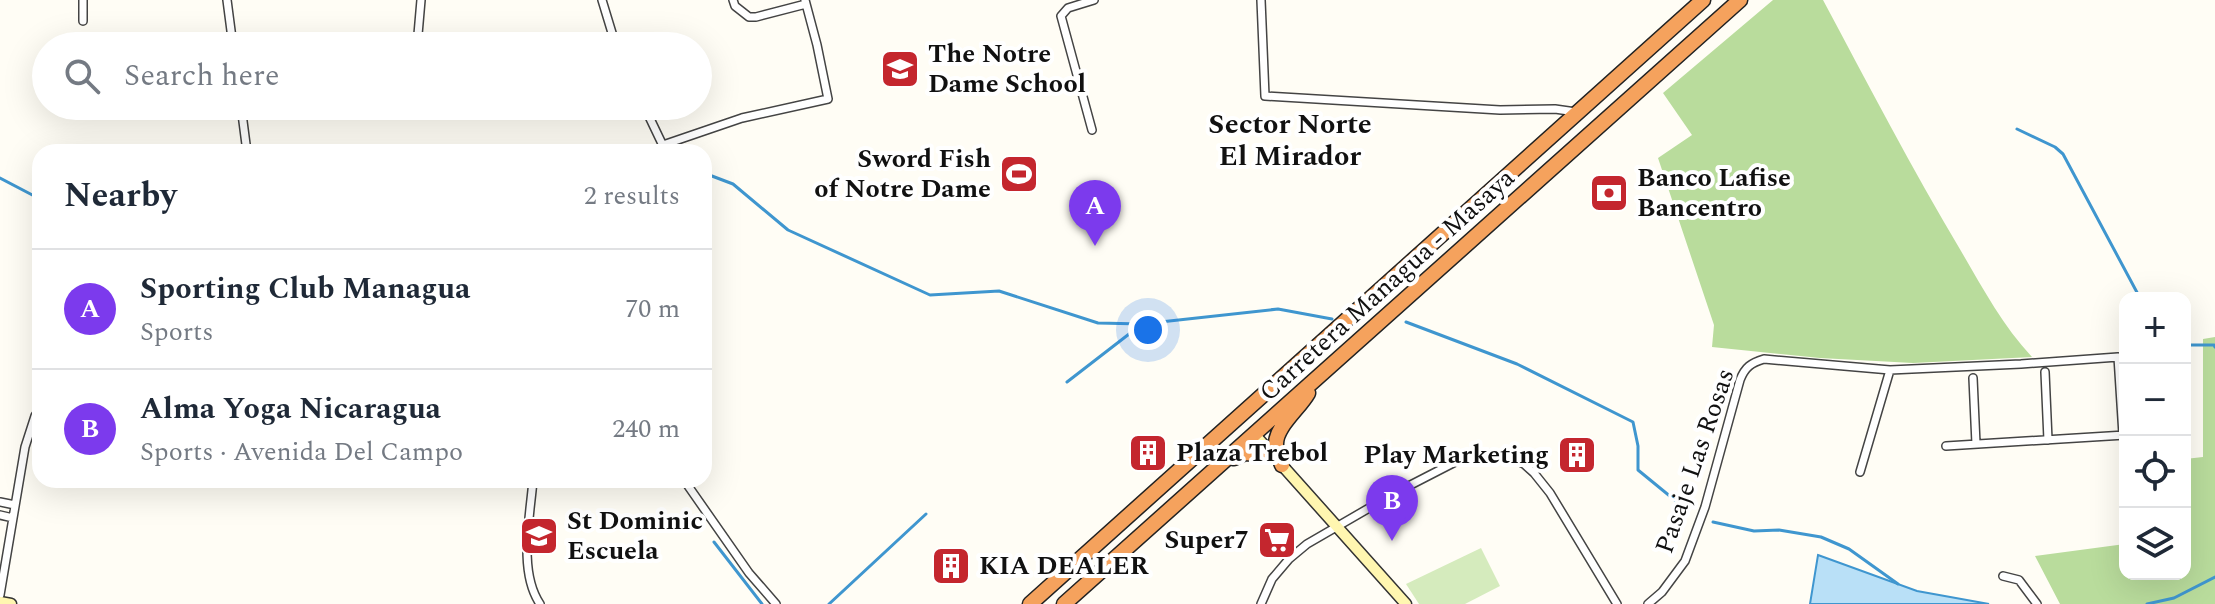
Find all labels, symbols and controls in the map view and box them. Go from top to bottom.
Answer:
search box [32,32,712,120]
place label: The Notre Dame School [928,34,1086,104]
school or university icon: The Notre Dame School [879,48,921,90]
text: Search here [124,53,280,99]
icon: search [60,54,104,98]
district label: Sector Norte El Mirador [1208,103,1372,178]
place label: Sword Fish of Notre Dame [814,139,991,209]
sports icon: Sword Fish of Notre Dame [998,153,1040,195]
place label: Banco Lafise Bancentro [1637,158,1791,228]
street label: Carretera Managua - Masaya [1250,159,1524,411]
text: Nearby [64,170,177,222]
bank icon: Banco Lafise Bancentro [1588,172,1630,214]
text: 2 results [584,176,680,216]
pin: A [1069,180,1121,246]
text: Sporting Club Managua [140,266,471,312]
text: A [80,289,100,329]
text: 70 m [625,289,680,329]
map controls [2119,292,2191,580]
button: + [2119,292,2191,364]
your location [1128,310,1168,350]
text: Sports [140,312,213,352]
street label: Pasaje Las Rosas [1645,363,1745,559]
button: − [2119,364,2191,436]
text: Alma Yoga Nicaragua [140,386,441,432]
text: B [81,409,99,449]
text: 240 m [612,409,680,449]
text: Sports · Avenida Del Campo [140,432,463,472]
building icon: Plaza Trebol [1127,432,1169,474]
place label: Plaza Trebol [1176,433,1328,473]
building icon: Play Marketing [1556,434,1598,476]
place label: Play Marketing [1363,435,1549,475]
button: locate [2119,436,2191,508]
pin: B [1366,475,1418,541]
place label: St Dominic Escuela [567,501,703,571]
button: layers [2119,508,2191,580]
school or university icon: St Dominic Escuela [518,515,560,557]
supermarket icon: Super7 [1256,519,1298,561]
place label: Super7 [1165,520,1249,560]
building icon: KIA DEALER [930,545,972,587]
place label: KIA DEALER [979,546,1150,586]

